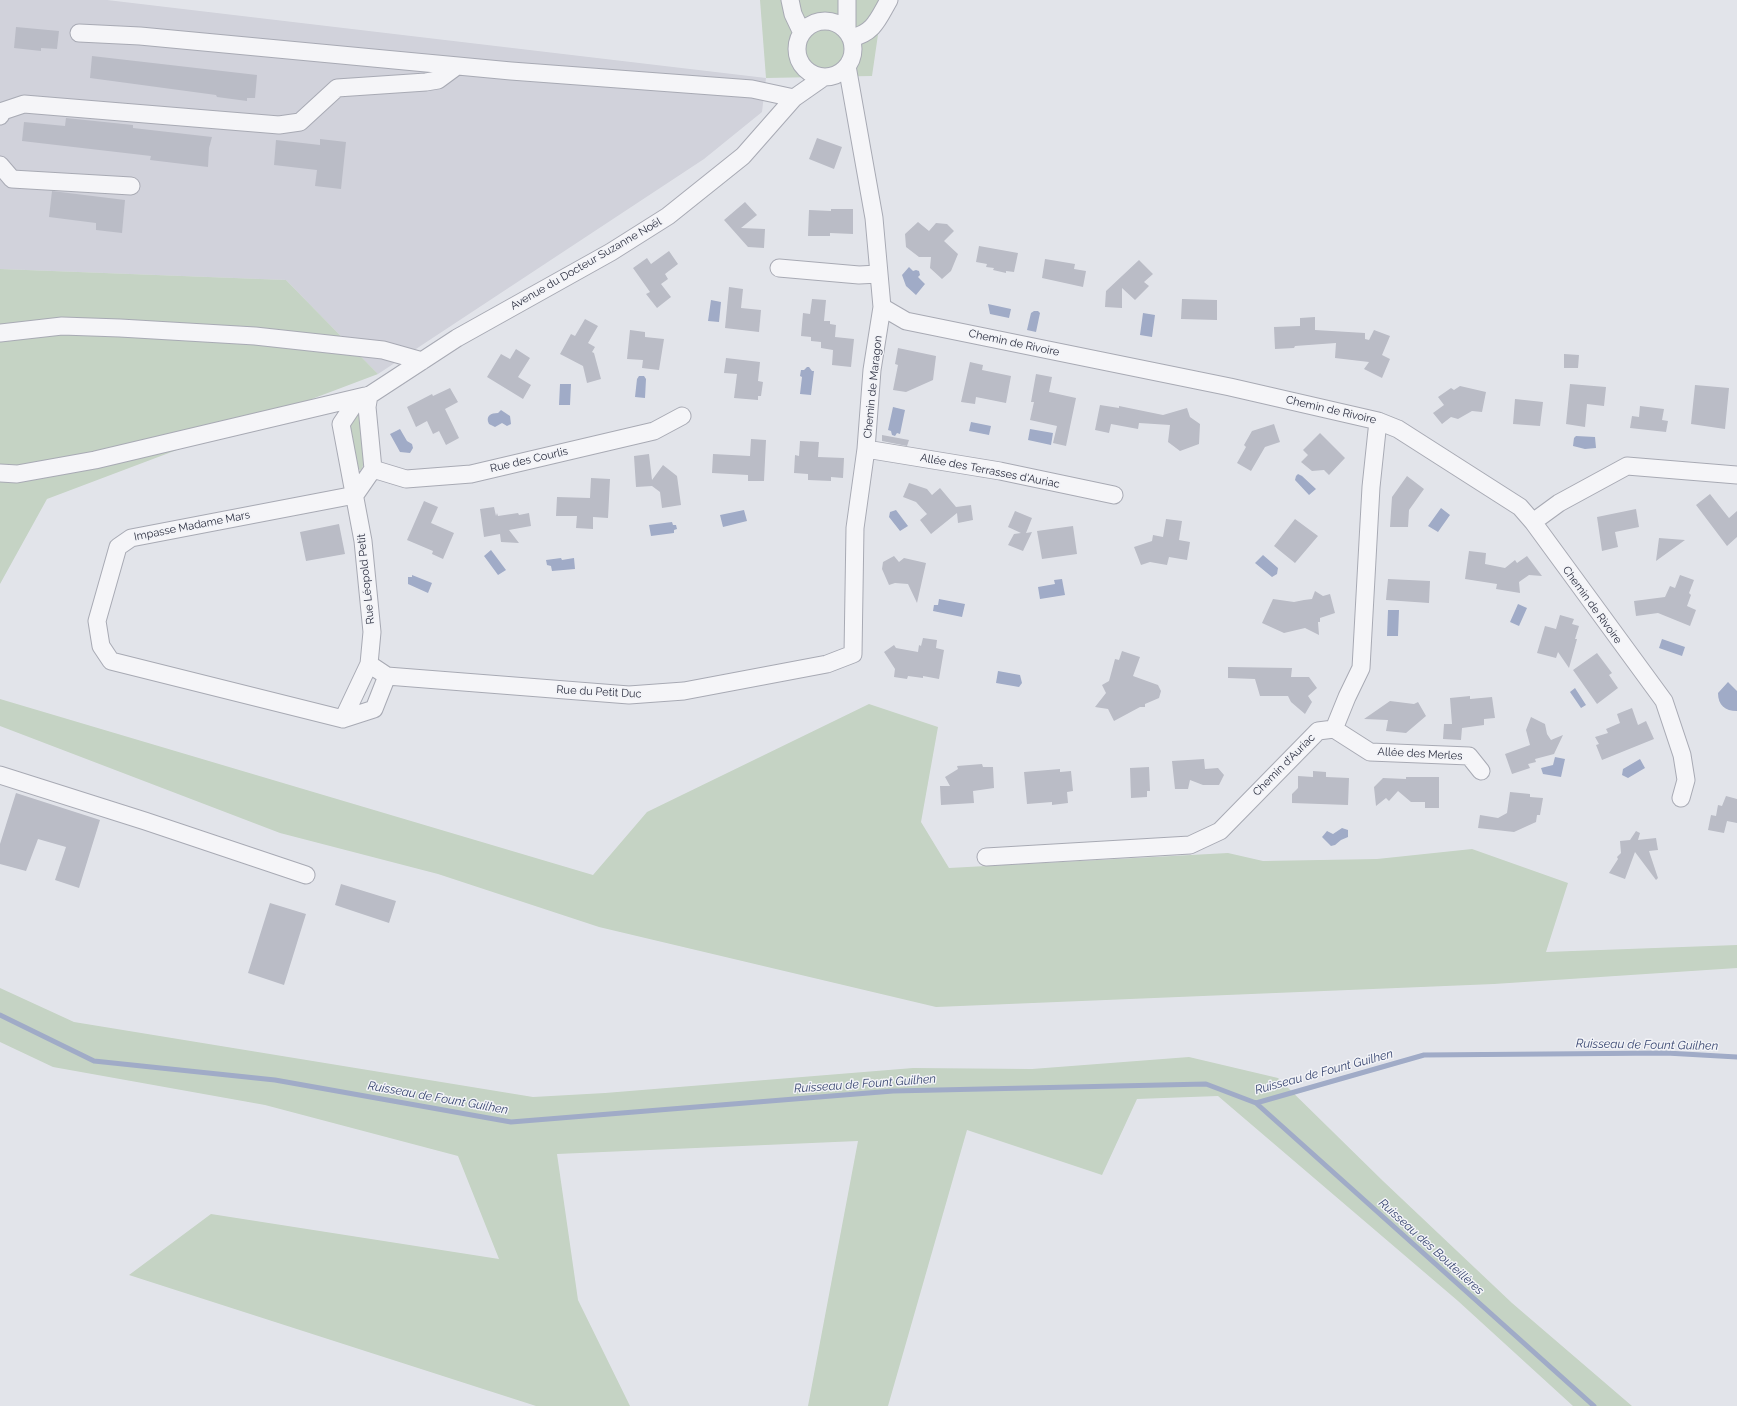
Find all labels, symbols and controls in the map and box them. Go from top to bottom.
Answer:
street label: Avenue du Docteur Suzanne Noël [508,215,664,313]
street label: Chemin de Rivoire [967,327,1061,359]
street label: Chemin de Maragon [861,335,885,439]
street label: Chemin de Rivoire [1284,393,1378,427]
street label: Rue des Courlis [489,445,569,475]
street label: Allée des Terrasses d'Auriac [919,451,1061,491]
street label: Impasse Madame Mars [133,508,251,544]
street label: Rue Léopold Petit [355,533,377,625]
street label: Chemin de Rivoire [1559,564,1625,646]
street label: Rue du Petit Duc [556,683,642,701]
street label: Chemin d'Auriac [1250,731,1318,799]
street label: Allée des Merles [1377,745,1463,763]
water label: Ruisseau de Fount Guilhen [1576,1037,1718,1053]
water label: Ruisseau de Fount Guilhen [1253,1047,1395,1097]
water label: Ruisseau de Fount Guilhen [794,1072,936,1096]
water label: Ruisseau de Fount Guilhen [367,1079,509,1117]
water label: Ruisseau des Bouteillères [1375,1196,1487,1298]

